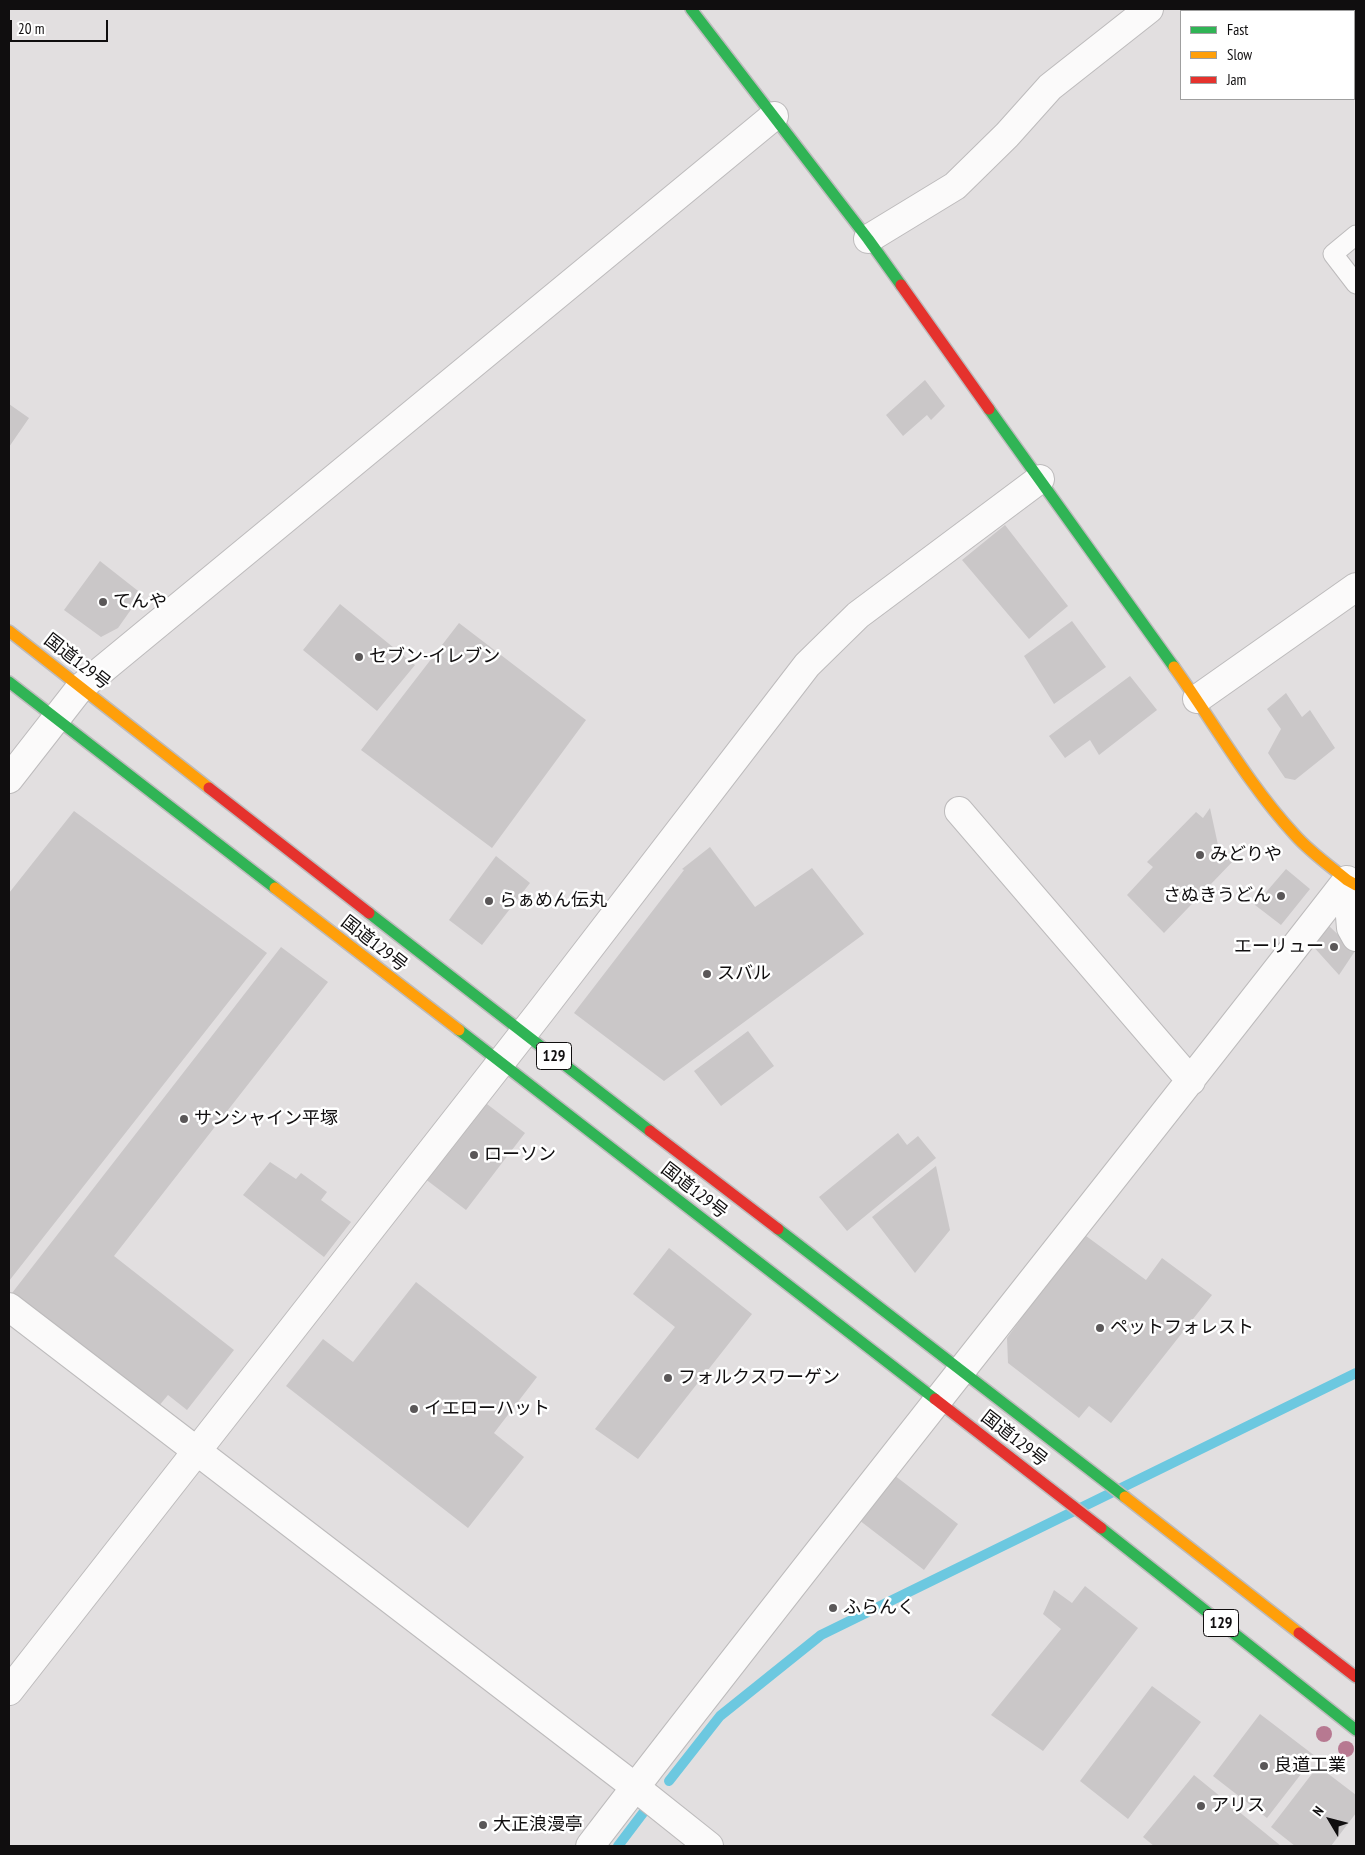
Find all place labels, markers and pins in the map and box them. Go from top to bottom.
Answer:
place label: てんや [113,591,167,613]
marker: てんや [97,596,109,608]
place label: セブン-イレブン [369,646,500,668]
marker: セブン-イレブン [353,651,365,663]
place label: みどりや [1210,844,1282,866]
marker: みどりや [1194,849,1206,861]
place label: さぬきうどん [1163,885,1271,907]
place label: らぁめん伝丸 [499,890,607,912]
marker: さぬきうどん [1275,890,1287,902]
marker: らぁめん伝丸 [483,895,495,907]
place label: エーリュー [1234,936,1324,958]
marker: エーリュー [1328,941,1340,953]
place label: スバル [717,963,771,985]
marker: スバル [701,968,713,980]
place label: サンシャイン平塚 [194,1108,338,1130]
marker: サンシャイン平塚 [178,1113,190,1125]
place label: ローソン [484,1144,556,1166]
marker: ローソン [468,1149,480,1161]
place label: ペットフォレスト [1110,1317,1254,1339]
marker: ペットフォレスト [1094,1322,1106,1334]
place label: フォルクスワーゲン [678,1367,840,1389]
marker: フォルクスワーゲン [662,1372,674,1384]
place label: イエローハット [424,1398,550,1420]
marker: イエローハット [408,1403,420,1415]
place label: ふらんく [843,1597,915,1619]
marker: ふらんく [827,1602,839,1614]
place label: 良道工業 [1274,1755,1346,1777]
marker: 良道工業 [1258,1760,1270,1772]
place label: アリス [1211,1795,1265,1817]
marker: アリス [1195,1800,1207,1812]
place label: 大正浪漫亭 [493,1814,583,1836]
marker: 大正浪漫亭 [477,1819,489,1831]

